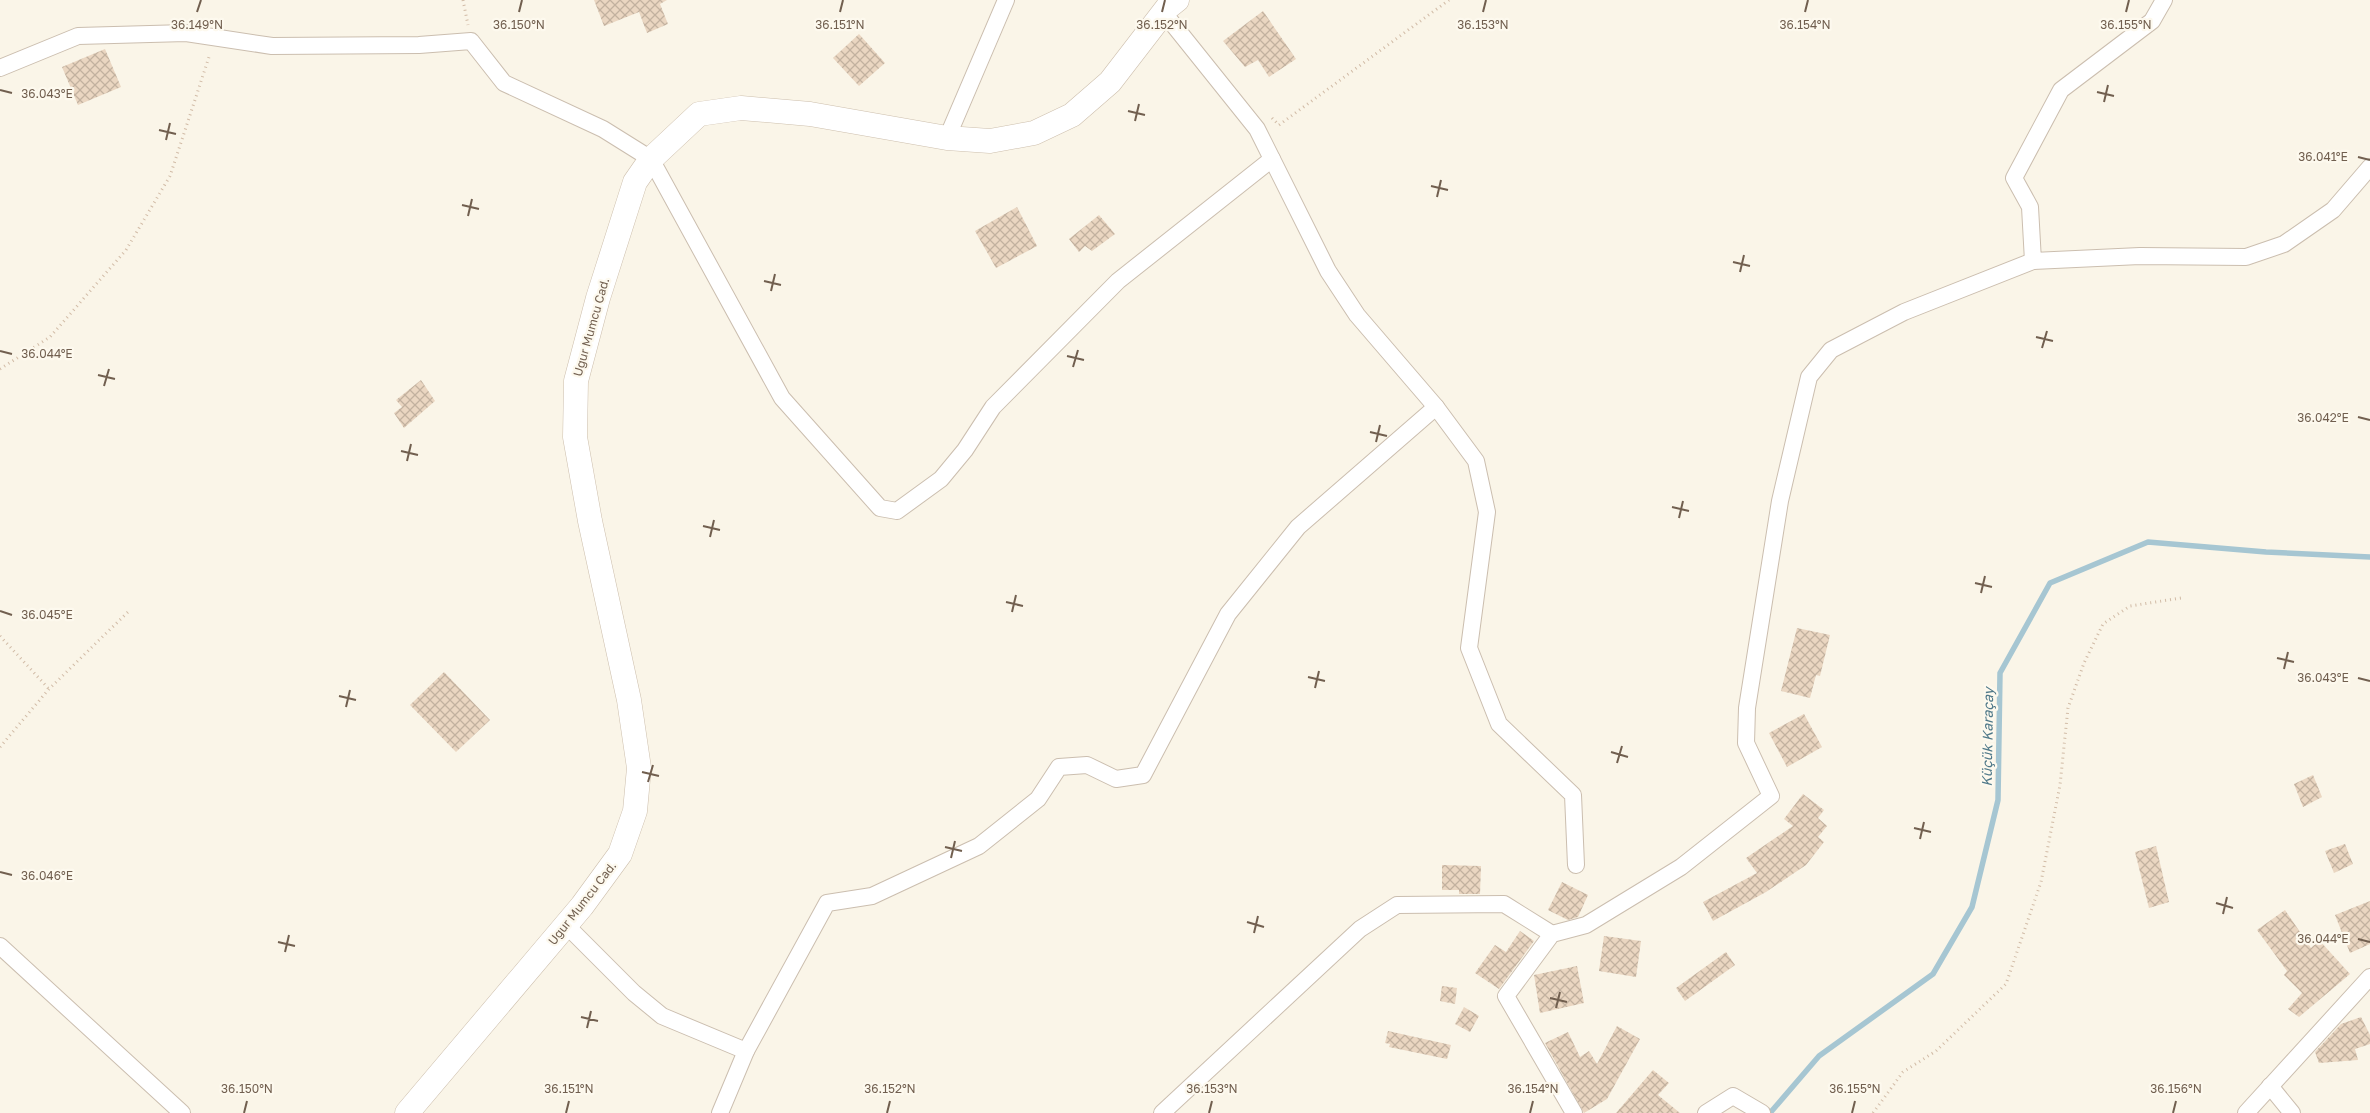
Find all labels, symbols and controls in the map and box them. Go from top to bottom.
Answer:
text: 36.149°N [171,17,223,32]
text: 36.150°N [493,17,545,32]
text: 36.151°N [815,17,865,32]
text: 36.152°N [1136,17,1188,32]
text: 36.153°N [1457,17,1509,32]
text: 36.154°N [1779,17,1831,32]
text: 36.155°N [2100,17,2152,32]
text: 36.043°E [21,86,73,101]
text: 36.041°E [2298,149,2348,164]
street label: Uğur Mumcu Cad. [570,276,612,378]
text: 36.044°E [21,346,73,361]
text: 36.042°E [2297,410,2349,425]
text: 36.045°E [21,607,73,622]
text: 36.043°E [2297,670,2349,685]
water label: Küçük Karaçay [1978,685,1996,787]
street label: Uğur Mumcu Cad. [545,858,619,948]
text: 36.046°E [21,868,73,883]
text: 36.044°E [2297,931,2349,946]
text: 36.150°N [221,1081,273,1096]
text: 36.151°N [544,1081,594,1096]
text: 36.152°N [864,1081,916,1096]
text: 36.153°N [1186,1081,1238,1096]
text: 36.154°N [1507,1081,1559,1096]
text: 36.155°N [1829,1081,1881,1096]
text: 36.156°N [2150,1081,2202,1096]

